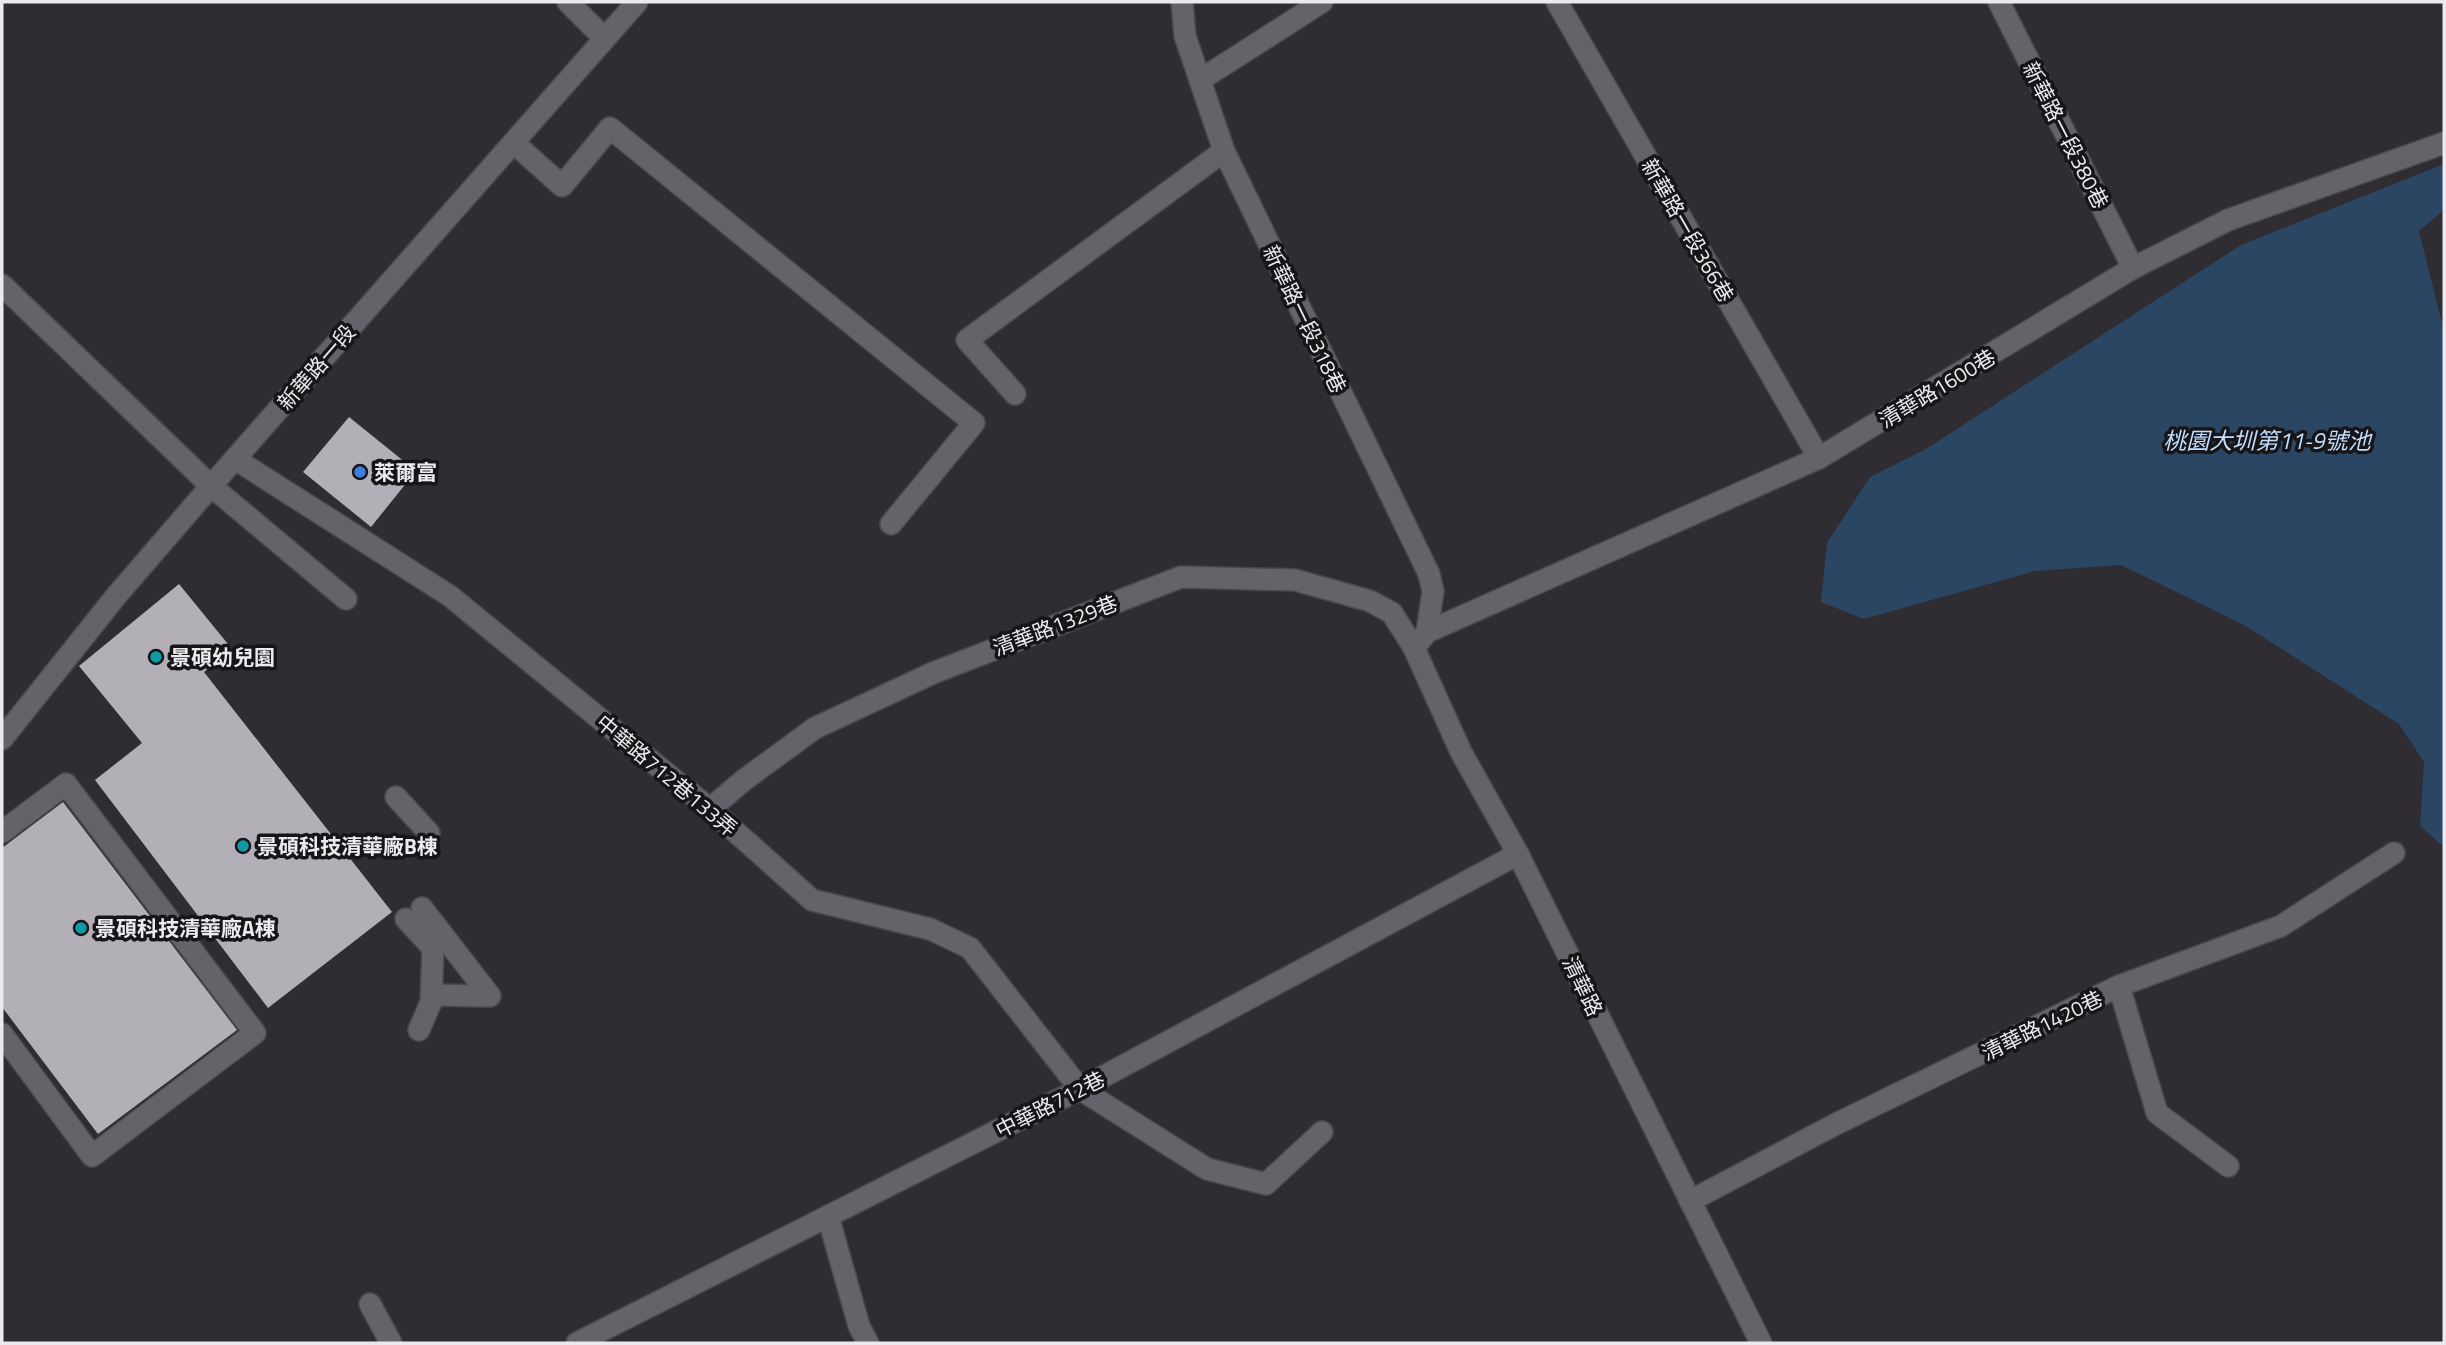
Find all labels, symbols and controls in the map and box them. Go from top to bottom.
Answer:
street label: 新華路一段380巷 [2015,56,2117,214]
street label: 新華路一段366巷 [1634,152,1742,308]
street label: 新華路一段318巷 [1255,240,1355,398]
street label: 新華路一段 [269,317,363,417]
street label: 清華路1600巷 [1873,341,2001,435]
water label: 桃園大圳第11-9號池 [2163,423,2373,458]
place label: 萊爾富 [374,456,437,488]
marker: 萊爾富 [352,464,368,480]
street label: 清華路1329巷 [988,587,1122,663]
place label: 景碩幼兒園 [170,641,275,673]
marker: 景碩幼兒園 [148,649,164,665]
street label: 中華路712巷133弄 [589,706,745,844]
place label: 景碩科技清華廠B棟 [257,830,438,862]
marker: 景碩科技清華廠B棟 [235,838,251,854]
place label: 景碩科技清華廠A棟 [95,912,276,944]
marker: 景碩科技清華廠A棟 [73,920,89,936]
street label: 清華路 [1555,951,1611,1021]
street label: 清華路1420巷 [1976,982,2108,1068]
street label: 中華路712巷 [990,1063,1110,1145]

